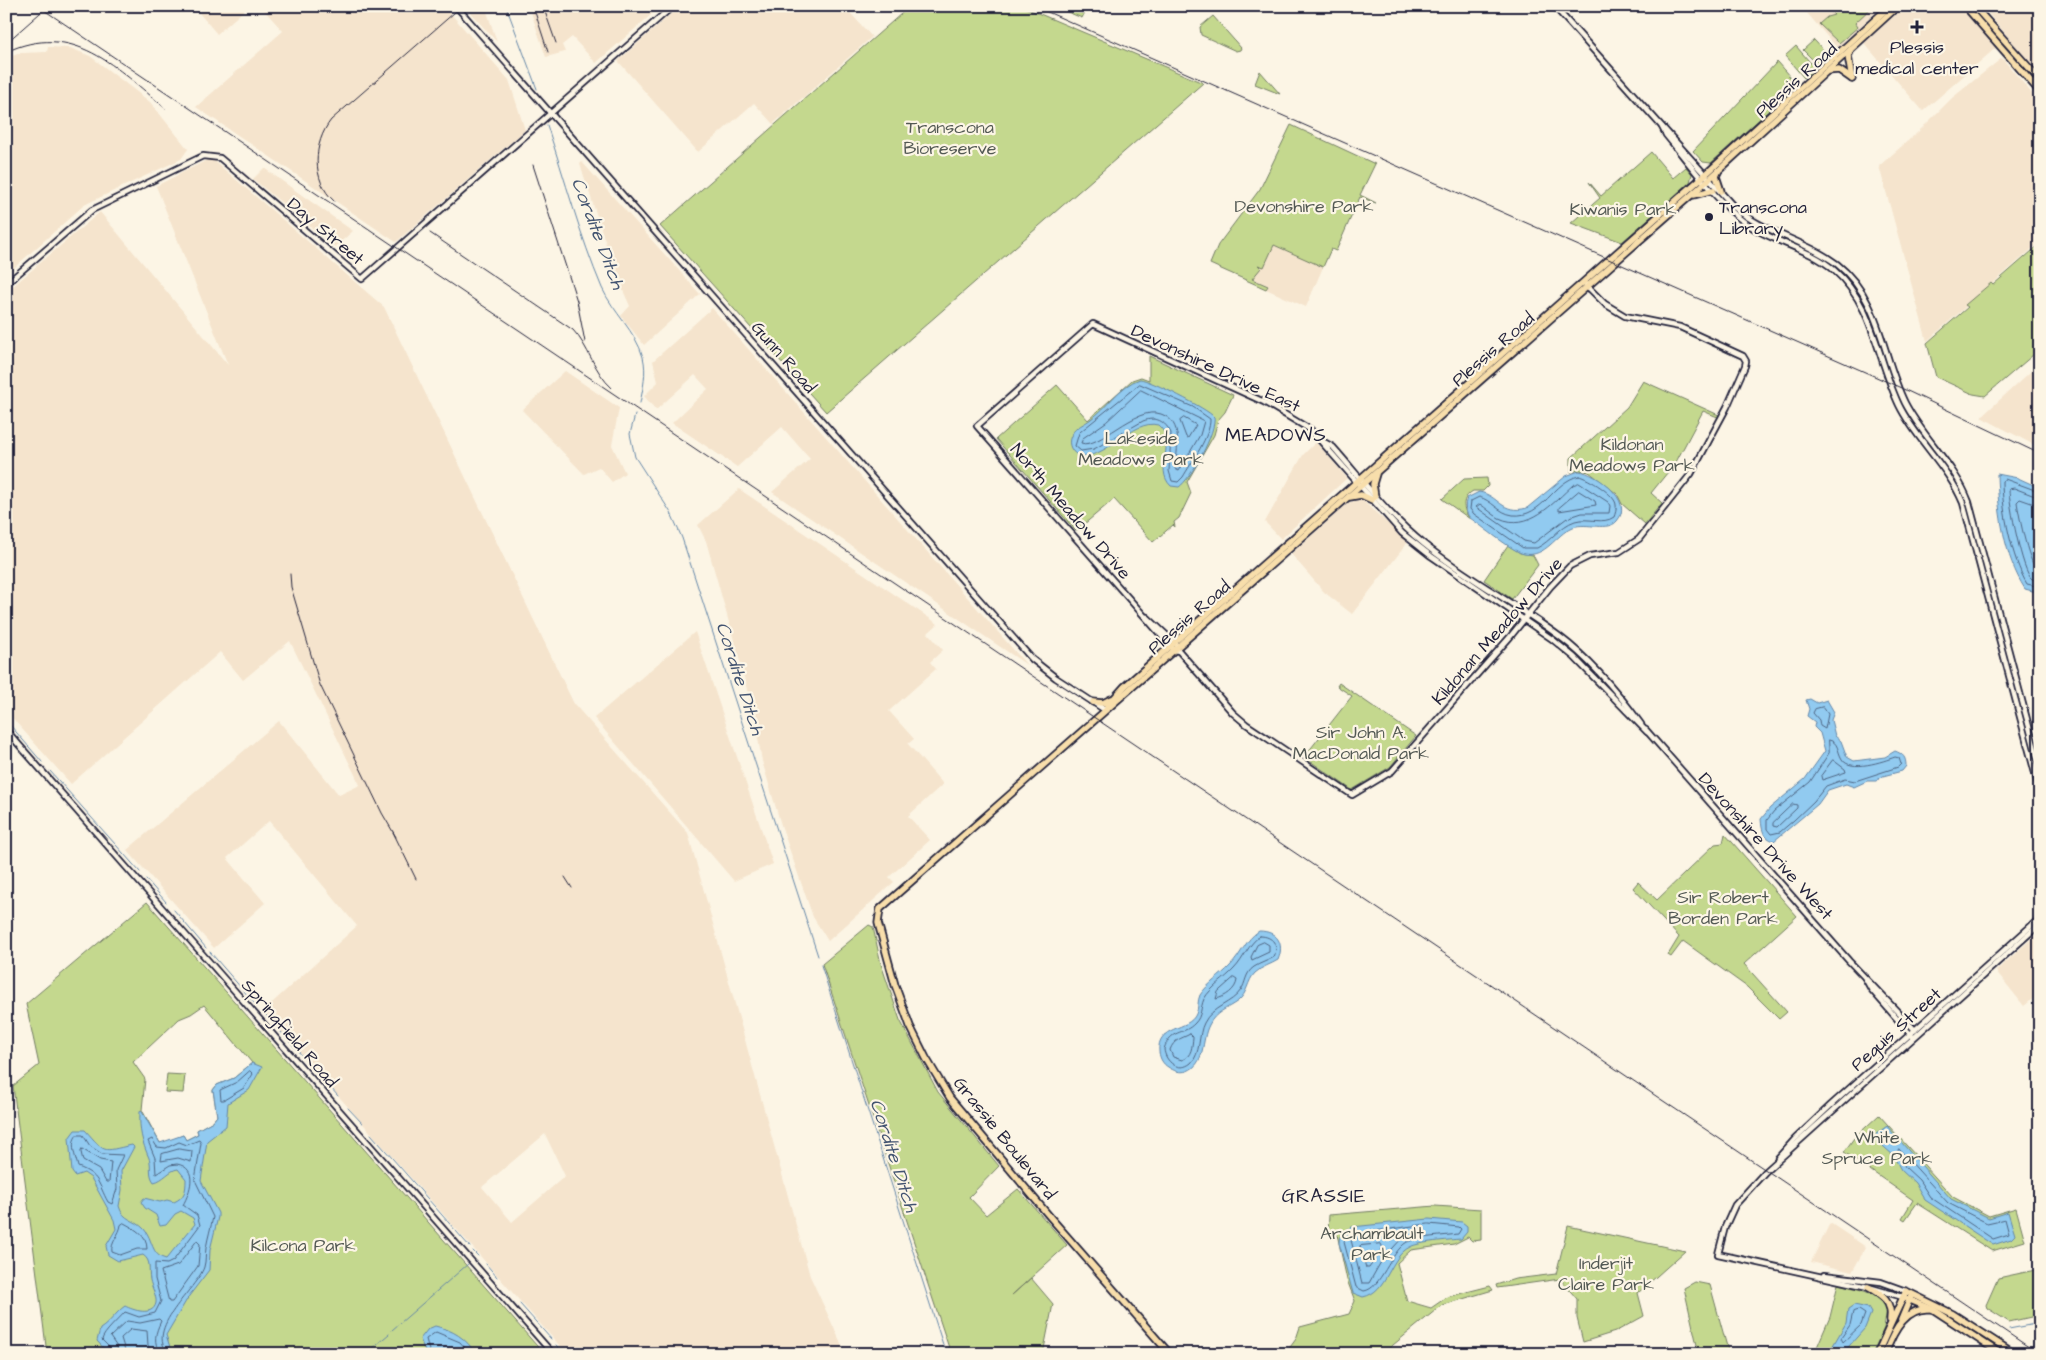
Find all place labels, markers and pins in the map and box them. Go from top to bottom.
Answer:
marker: Plessis medical center [1910,20,1924,34]
place label: Plessis medical center [1855,35,1979,81]
place label: Transcona Library [1719,195,1807,242]
marker: Transcona Library [1703,211,1715,223]

